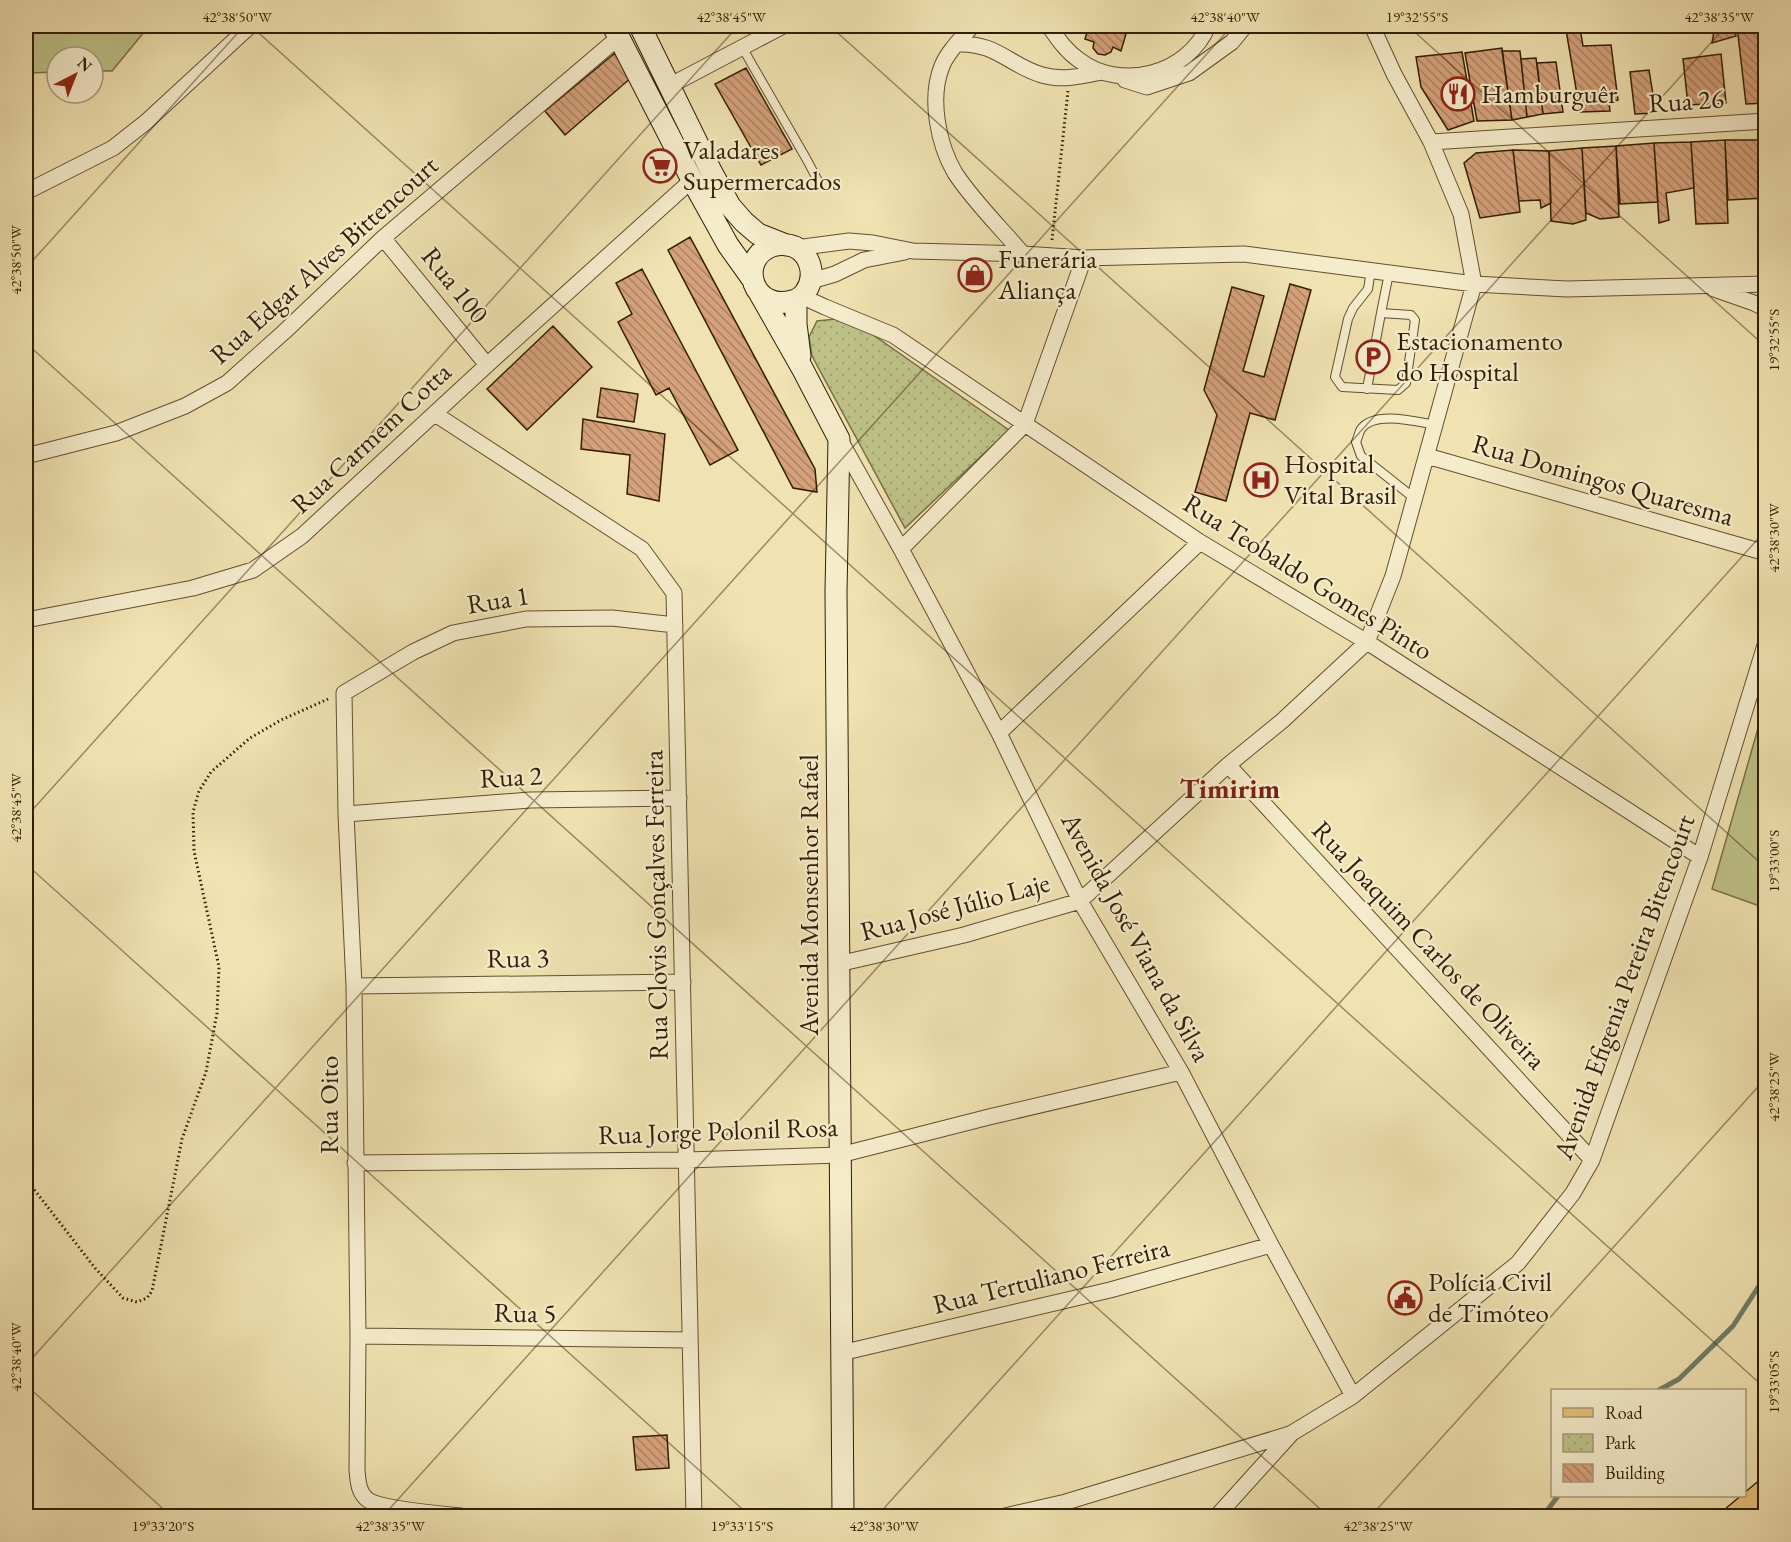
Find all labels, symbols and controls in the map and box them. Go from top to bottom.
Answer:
text: 42°38'50"W [202,7,272,26]
text: 42°38'45"W [696,7,766,26]
text: 42°38'40"W [1190,7,1260,26]
text: 19°32'55"S [1386,7,1448,26]
text: 42°38'35"W [1684,7,1754,26]
north arrow [45,45,105,105]
text: N [73,52,97,76]
restaurant icon: Hamburguêr [1440,76,1476,112]
place label: Hamburguêr [1481,76,1617,111]
street label: Rua 26 [1647,80,1725,121]
place label: Valadares Supermercados [683,132,841,198]
street label: Rua Edgar Alves Bittencourt [202,147,446,372]
supermarket icon: Valadares Supermercados [642,148,678,184]
text: 42°38'50"W [6,225,25,295]
street label: Rua 100 [414,239,497,330]
place label: Funerária Aliança [997,241,1097,307]
shop icon: Funerária Aliança [957,257,993,293]
text: 19°32'55"S [1764,309,1783,371]
place label: Estacionamento do Hospital [1396,323,1563,389]
parking icon: Estacionamento do Hospital [1355,339,1391,375]
street label: Rua Carmem Cotta [283,354,458,521]
street label: Rua Domingos Quaresma [1468,425,1738,534]
place label: Hospital Vital Brasil [1284,446,1397,512]
hospital icon: Hospital Vital Brasil [1243,462,1279,498]
street label: Rua Teobaldo Gomes Pinto [1177,485,1440,668]
text: 42°38'30"W [1764,503,1783,573]
street label: Rua 1 [464,577,532,622]
street label: Rua Clovis Gonçalves Ferreira [635,749,676,1060]
street label: Avenida Monsenhor Rafael [791,754,826,1037]
street label: Rua 2 [479,757,543,796]
district label: Timirim [1180,770,1281,806]
text: 42°38'45"W [6,773,25,843]
street label: Avenida José Viana da Silva [1053,805,1220,1068]
street label: Avenida Efigenia Pereira Bitencourt [1544,809,1702,1165]
street label: Rua Joaquim Carlos de Oliveira [1305,813,1554,1077]
text: 19°33'00"S [1764,830,1783,892]
street label: Rua José Júlio Laje [856,864,1054,949]
street label: Rua 3 [486,939,550,976]
text: 42°38'25"W [1764,1052,1783,1122]
street label: Rua Oito [311,1056,346,1154]
street label: Rua Jorge Polonil Rosa [597,1109,839,1152]
street label: Rua Tertuliano Ferreira [929,1229,1173,1322]
place label: Polícia Civil de Timóteo [1428,1264,1552,1330]
public building icon: Polícia Civil de Timóteo [1387,1280,1423,1316]
street label: Rua 5 [493,1294,557,1331]
text: 42°38'40"W [6,1322,25,1392]
text: 19°33'05"S [1764,1351,1783,1413]
legend [1551,1389,1746,1497]
text: Road [1605,1401,1644,1424]
text: Park [1605,1431,1636,1454]
text: Building [1605,1461,1665,1484]
text: 19°33'20"S [132,1516,194,1535]
text: 42°38'35"W [355,1516,425,1535]
text: 19°33'15"S [711,1516,773,1535]
text: 42°38'30"W [849,1516,919,1535]
text: 42°38'25"W [1343,1516,1413,1535]

